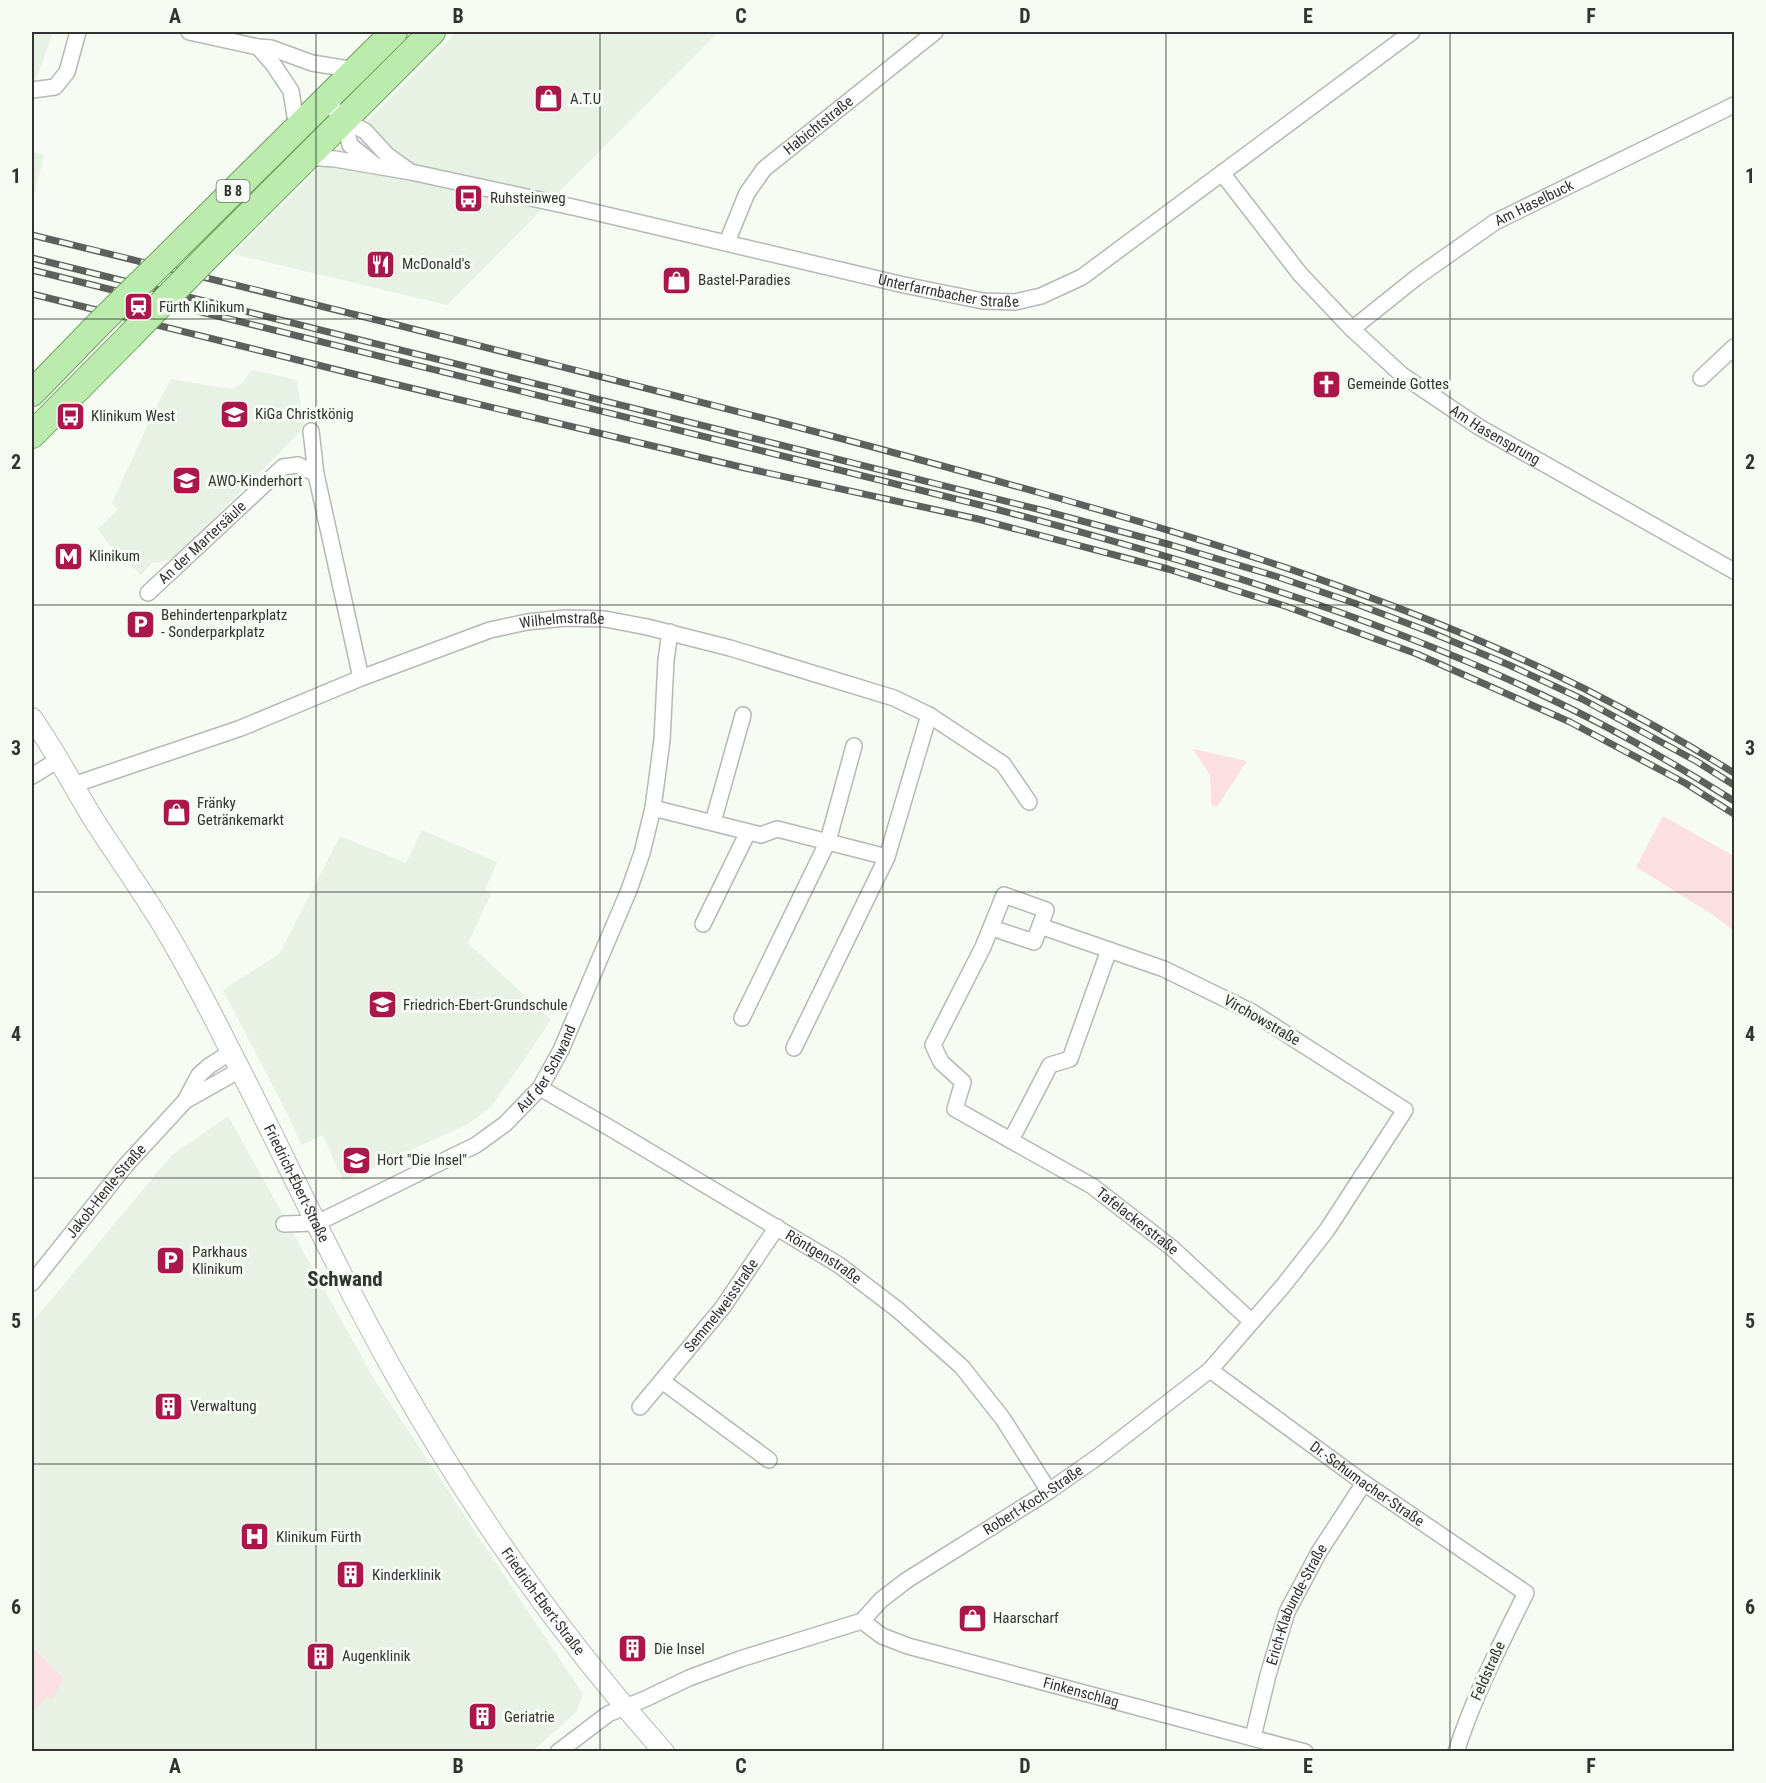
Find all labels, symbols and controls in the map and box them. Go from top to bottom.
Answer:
text: A [169,4,181,28]
text: B [452,4,464,28]
text: C [735,4,747,28]
text: D [1019,4,1031,28]
text: E [1303,4,1313,28]
text: F [1586,4,1596,28]
shop icon: A.T.U [533,83,565,115]
place label: A.T.U [570,90,601,108]
street label: Habichtstraße [780,92,857,159]
text: 1 [11,164,21,188]
text: 1 [1745,164,1755,188]
street label: Am Haselbuck [1492,176,1577,230]
road number: B 8 [216,180,250,202]
bus stop icon: Ruhsteinweg [453,182,485,214]
place label: Ruhsteinweg [490,189,566,207]
restaurant icon: McDonald's [365,248,397,280]
place label: McDonald's [402,255,471,273]
shop icon: Bastel-Paradies [661,264,693,296]
street label: Unterfarrnbacher Straße [876,270,1021,312]
place label: Bastel-Paradies [698,271,791,289]
station icon: Fürth Klinikum [122,291,154,323]
place label: Fürth Klinikum [159,298,244,316]
church icon: Gemeinde Gottes [1310,368,1342,400]
place label: Gemeinde Gottes [1347,375,1449,393]
school or university icon: KiGa Christkönig [218,398,250,430]
bus stop icon: Klinikum West [54,400,86,432]
street label: Am Hasensprung [1447,401,1543,469]
place label: KiGa Christkönig [255,405,354,423]
place label: Klinikum West [91,407,175,425]
text: 2 [11,450,21,474]
text: 2 [1745,450,1755,474]
school or university icon: AWO-Kinderhort [171,465,203,497]
place label: AWO-Kinderhort [208,472,302,490]
street label: An der Martersäule [155,497,250,588]
metro station icon: Klinikum [52,540,84,572]
place label: Klinikum [89,547,140,565]
place label: Behindertenparkplatz - Sonderparkplatz [161,606,287,641]
parking icon: Behindertenparkplatz - Sonderparkplatz [124,608,156,640]
street label: Wilhelmstraße [518,609,605,632]
text: 3 [11,736,21,760]
text: 3 [1745,736,1755,760]
place label: Fränky Getränkemarkt [197,794,284,829]
shop icon: Fränky Getränkemarkt [160,796,192,828]
school or university icon: Friedrich-Ebert-Grundschule [366,989,398,1021]
street label: Virchowstraße [1221,991,1303,1049]
place label: Friedrich-Ebert-Grundschule [403,996,568,1014]
text: 4 [11,1022,21,1046]
street label: Auf der Schwand [512,1022,580,1116]
text: 4 [1745,1022,1755,1046]
street label: Friedrich-Ebert-Straße [260,1122,333,1245]
street label: Jakob-Henle-Straße [62,1140,150,1242]
school or university icon: Hort "Die Insel" [340,1144,372,1176]
place label: Hort "Die Insel" [377,1151,467,1169]
street label: Tafelackerstraße [1093,1184,1182,1259]
street label: Röntgenstraße [782,1226,865,1288]
place label: Parkhaus Klinikum [192,1243,247,1278]
parking icon: Parkhaus Klinikum [155,1245,187,1277]
street label: Semmelweisstraße [680,1255,762,1356]
district label: Schwand [307,1267,383,1291]
text: 5 [11,1309,21,1333]
text: 5 [1745,1309,1755,1333]
building icon: Verwaltung [153,1390,185,1422]
place label: Verwaltung [190,1397,257,1415]
street label: Dr.-Schumacher-Straße [1306,1437,1428,1530]
street label: Robert-Koch-Straße [980,1461,1086,1539]
hospital icon: Klinikum Fürth [239,1521,271,1553]
place label: Klinikum Fürth [276,1528,361,1546]
street label: Erich-Klabunde-Straße [1262,1540,1331,1667]
street label: Friedrich-Ebert-Straße [497,1544,589,1659]
building icon: Kinderklinik [335,1559,367,1591]
place label: Kinderklinik [372,1566,441,1584]
text: 6 [11,1595,21,1619]
text: 6 [1745,1595,1755,1619]
shop icon: Haarscharf [956,1602,988,1634]
place label: Haarscharf [993,1609,1059,1627]
building icon: Die Insel [617,1633,649,1665]
street label: Feldstraße [1467,1639,1509,1703]
building icon: Augenklinik [305,1640,337,1672]
place label: Die Insel [654,1640,705,1658]
place label: Augenklinik [342,1647,411,1665]
street label: Finkenschlag [1041,1673,1121,1711]
building icon: Geriatrie [467,1701,499,1733]
place label: Geriatrie [504,1708,555,1726]
text: A [169,1754,181,1778]
text: B [452,1754,464,1778]
text: C [735,1754,747,1778]
text: D [1019,1754,1031,1778]
text: E [1303,1754,1313,1778]
text: F [1586,1754,1596,1778]

